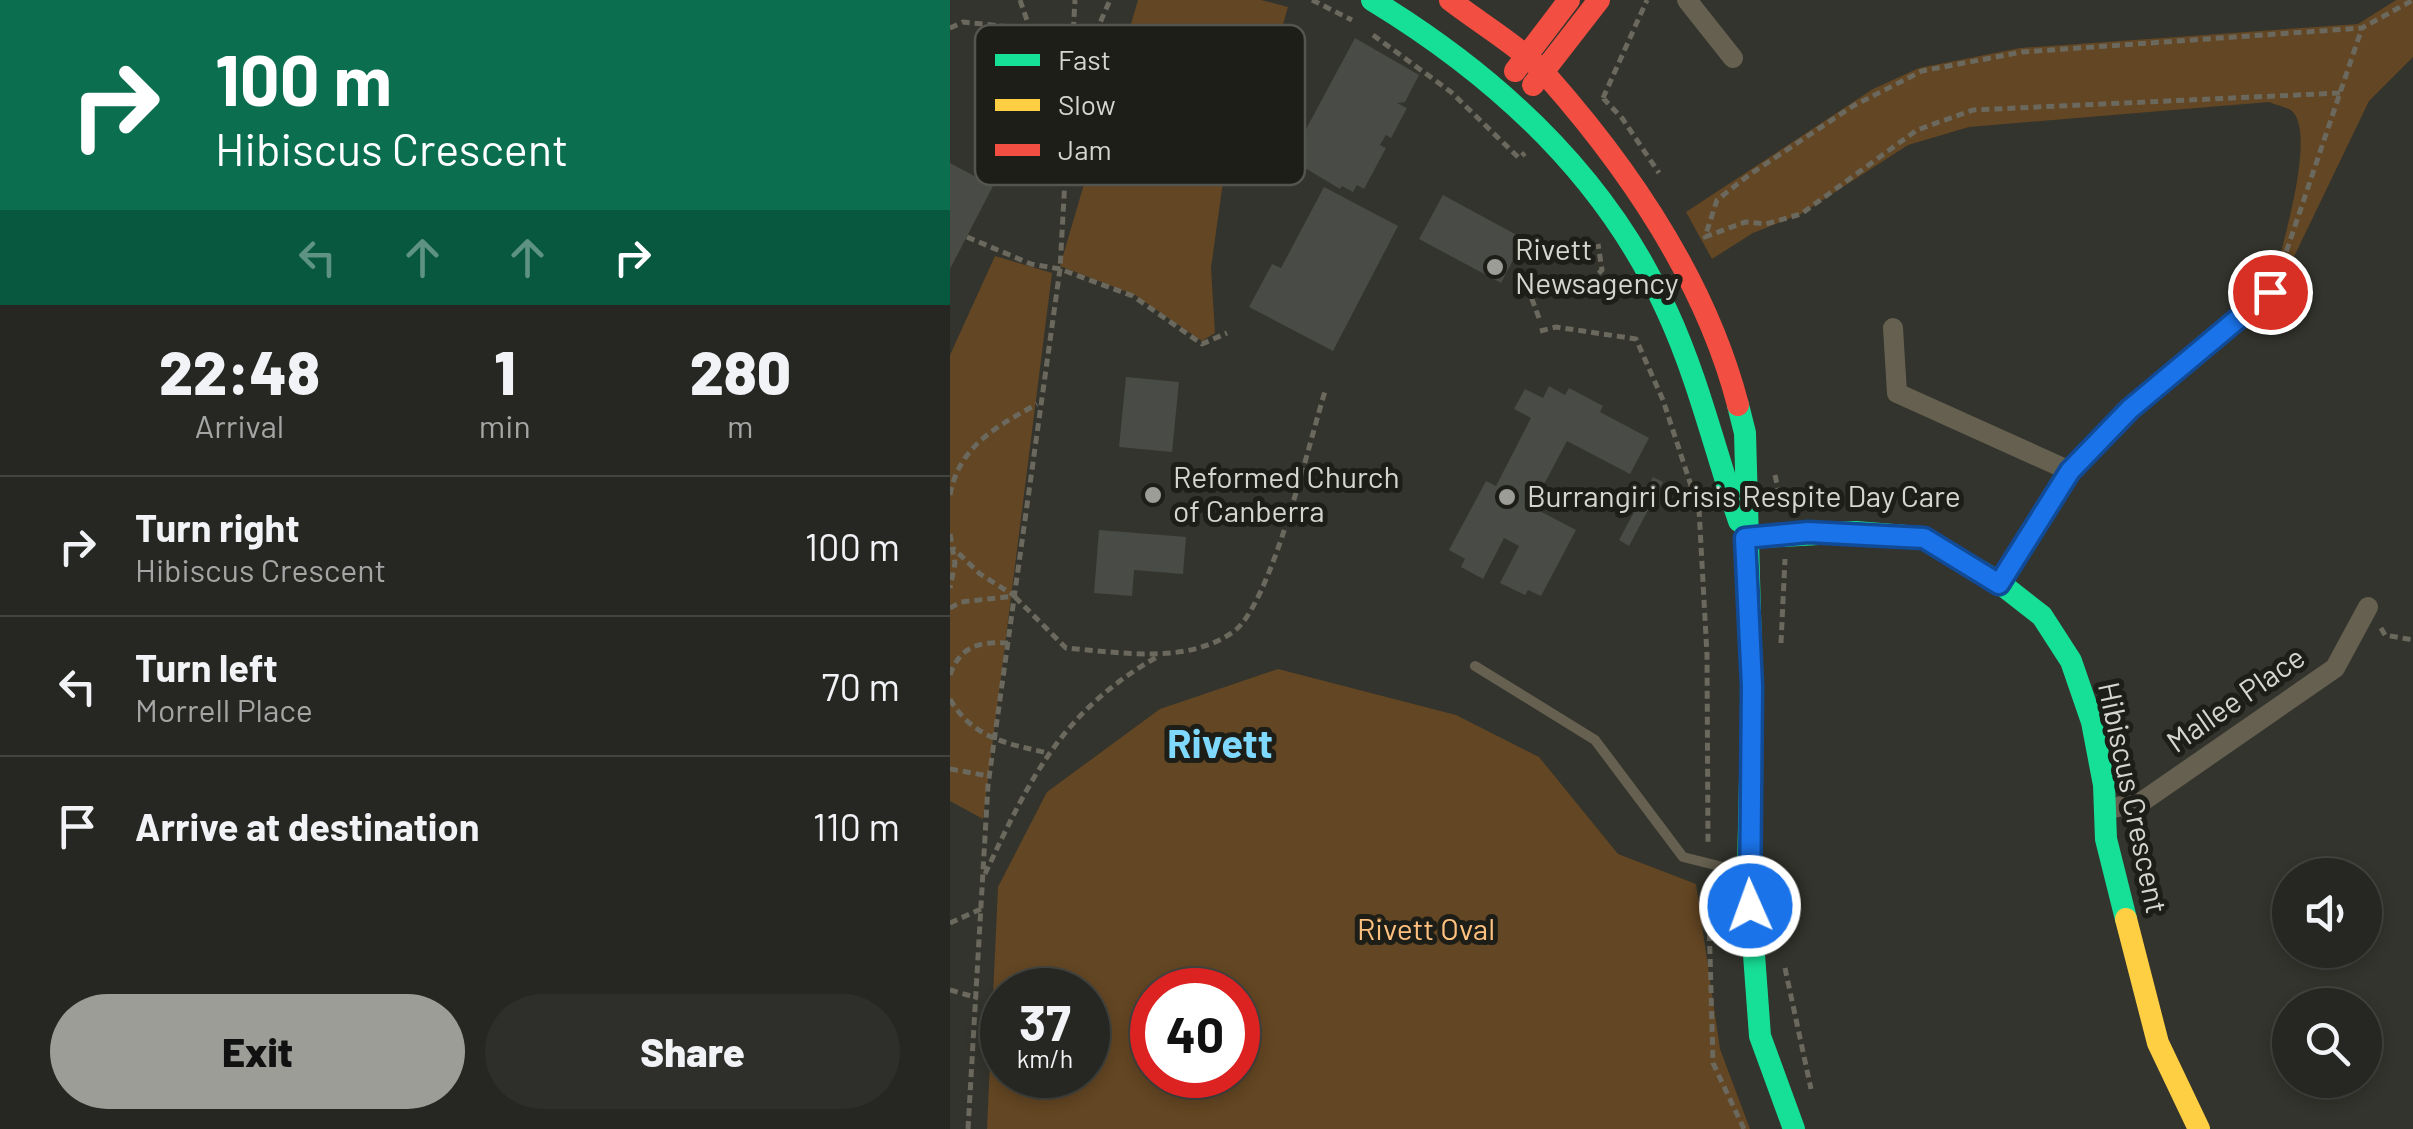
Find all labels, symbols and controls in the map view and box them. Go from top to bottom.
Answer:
legend [975,25,1305,185]
text: 100 m [215,36,392,120]
icon: right [50,40,180,170]
text: Fast [1058,42,1111,76]
text: Slow [1058,87,1116,121]
text: Hibiscus Crescent [215,121,568,175]
text: Jam [1058,132,1112,166]
icon: left [290,230,345,285]
icon: ahead [395,230,450,285]
icon: ahead [500,230,555,285]
icon: right [605,230,660,285]
place label: Rivett Newsagency [1515,230,1679,300]
pin [2228,250,2313,335]
marker: Rivett Newsagency [1484,256,1506,278]
icon: arrive [2243,265,2298,320]
text: 22:48 [159,335,320,407]
text: 1 [494,335,515,407]
text: 280 [690,335,791,407]
text: Arrival [195,406,284,444]
text: min [479,406,531,444]
text: m [727,406,754,444]
place label: Reformed Church of Canberra [1173,458,1400,528]
place label: Burrangiri Crisis Respite Day Care [1527,477,1961,513]
marker: Reformed Church of Canberra [1142,484,1164,506]
marker: Burrangiri Crisis Respite Day Care [1496,486,1518,508]
text: Turn right [135,504,300,550]
icon: right [50,519,105,574]
text: 100 m [805,523,900,569]
text: Hibiscus Crescent [135,550,386,588]
street label: Mallee Place [2159,638,2311,759]
text: Turn left [135,644,278,690]
icon: left [50,659,105,714]
text: 70 m [822,663,900,709]
street label: Hibiscus Crescent [2092,679,2176,917]
text: Morrell Place [135,690,313,728]
district label: Rivett [1167,718,1273,766]
icon: arrive [50,799,105,854]
text: Arrive at destination [135,803,480,849]
text: 110 m [813,803,900,849]
position arrow [1698,854,1802,958]
map controls [2272,858,2382,1098]
button: sound [2272,858,2382,968]
park label: Rivett Oval [1357,910,1495,946]
speed limit sign: 40 [1130,968,1260,1098]
button: search [2272,988,2382,1098]
text: 37 [1019,991,1071,1051]
button: Exit [50,994,465,1109]
button: Share [485,994,900,1109]
text: km/h [1017,1043,1073,1073]

